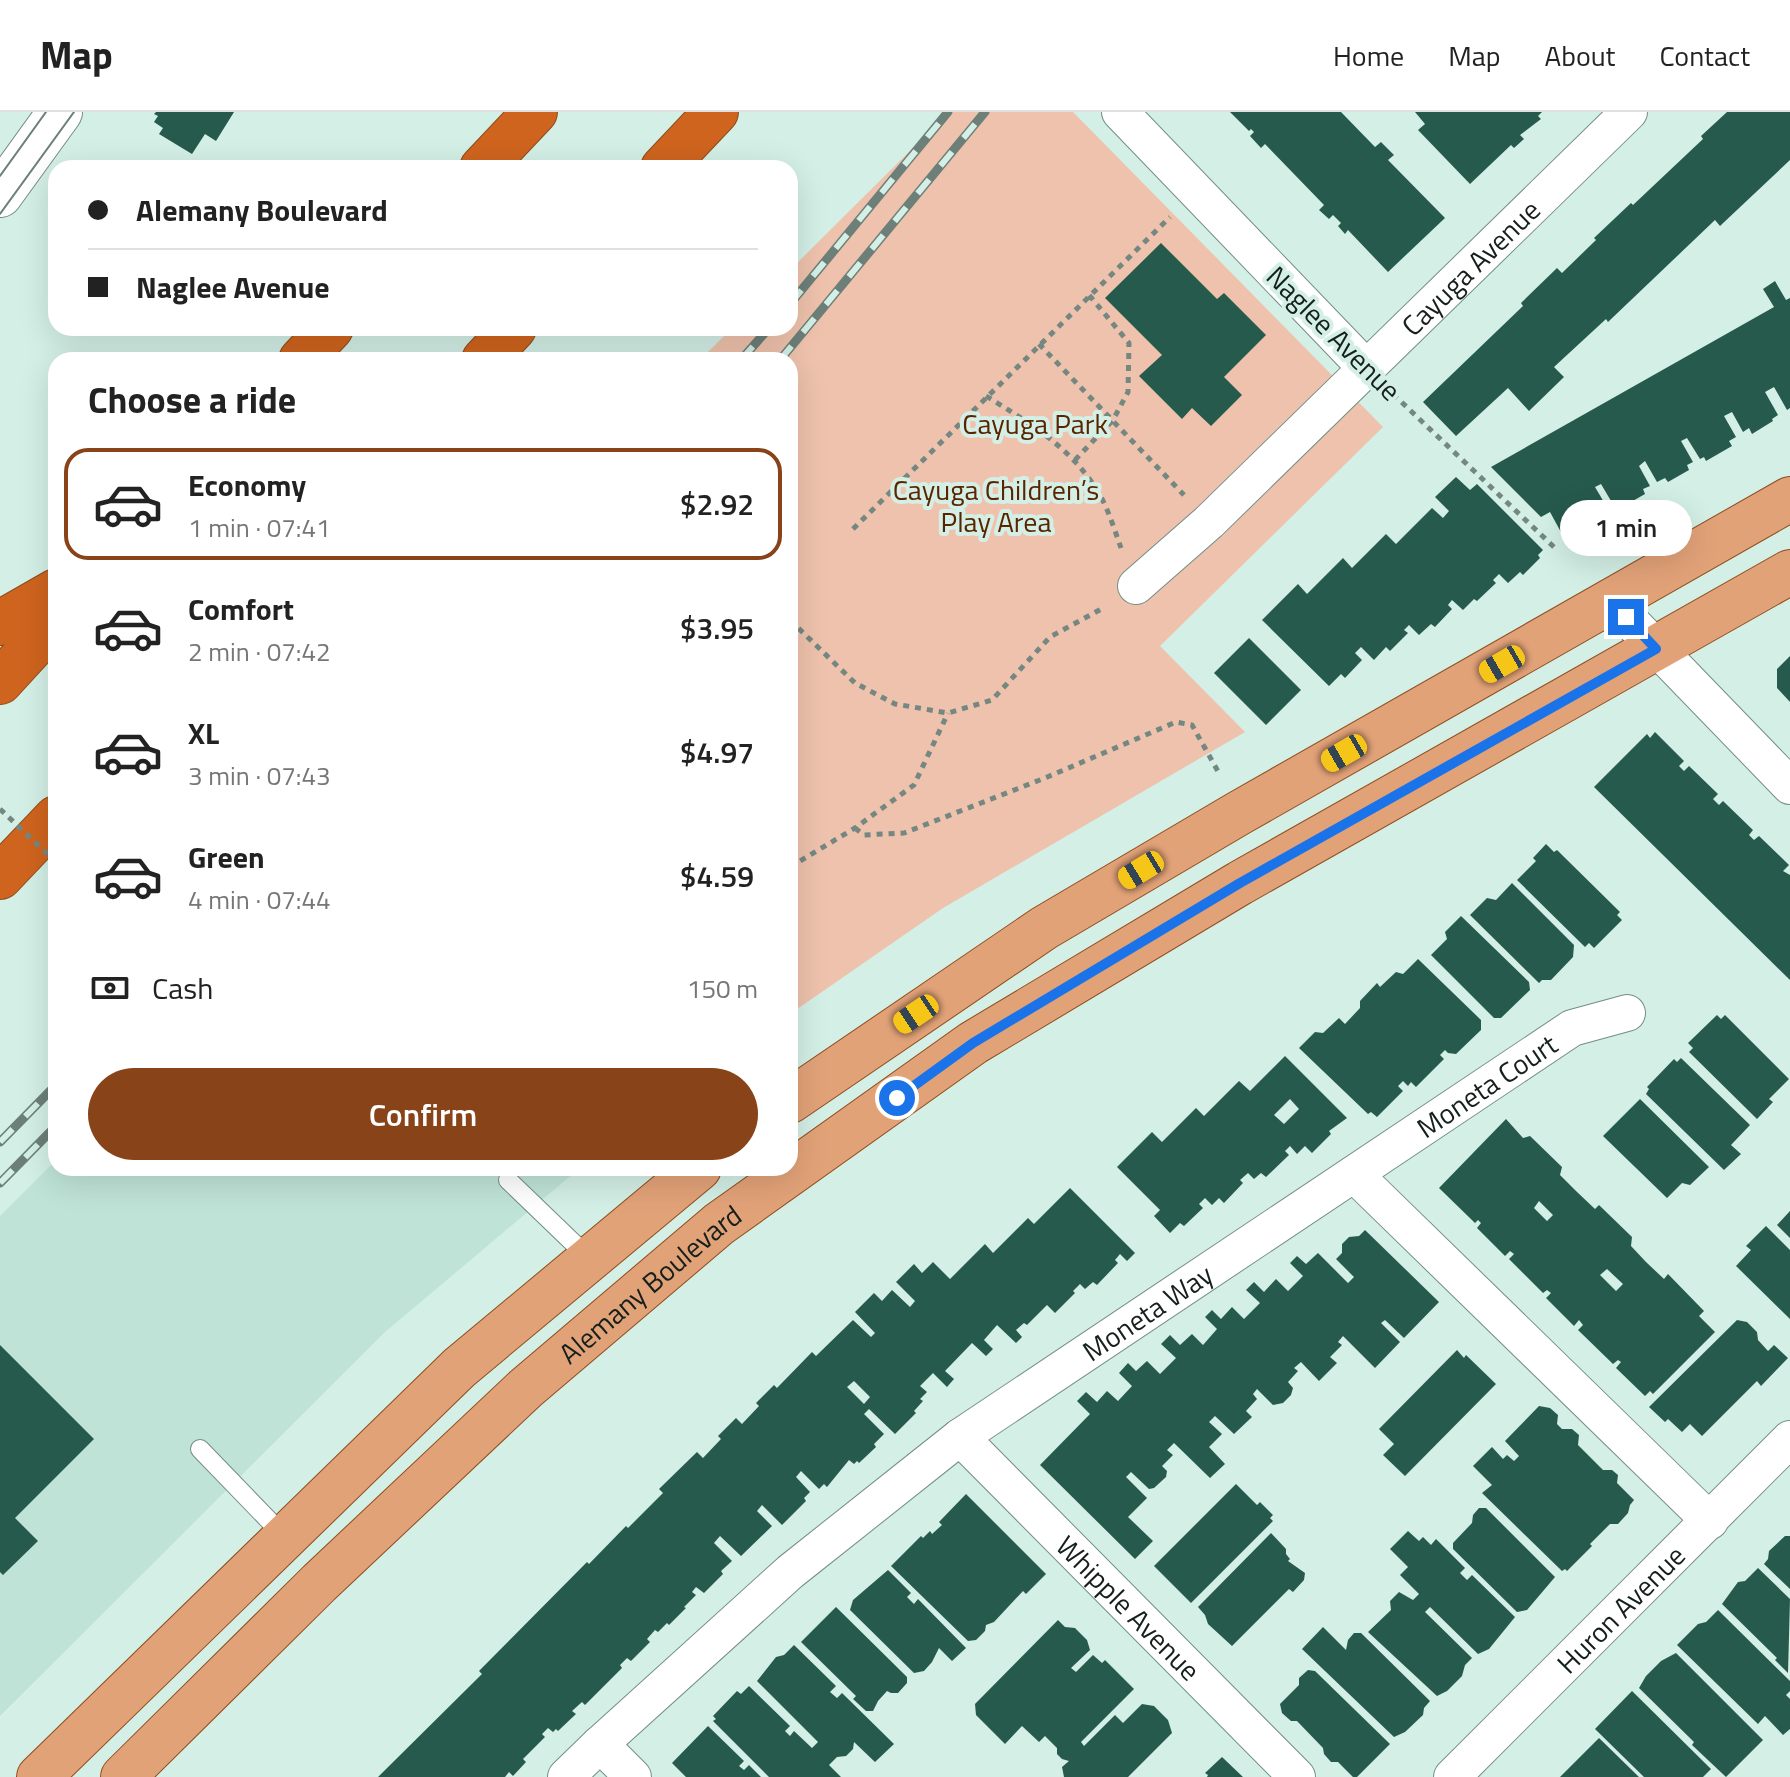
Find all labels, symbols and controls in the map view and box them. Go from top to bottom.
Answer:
text: Map [40,26,113,84]
text: Home [1333,34,1404,77]
text: Map [1448,34,1501,77]
text: About [1545,34,1615,77]
text: Contact [1659,34,1750,77]
text: Alemany Boulevard [136,187,388,233]
street label: Cayuga Avenue [1391,189,1549,345]
street label: Naglee Avenue [1257,256,1411,410]
text: Naglee Avenue [136,264,330,310]
text: Choose a ride [88,372,296,427]
park label: Cayuga Park [962,402,1108,445]
text: Economy [188,462,306,508]
icon: car [92,468,164,540]
park label: Cayuga Children’s Play Area [893,468,1099,543]
text: $2.92 [680,481,754,527]
callout: 1 min [1560,501,1692,557]
text: 1 min · 07:41 [188,508,331,547]
text: 1 min [1595,508,1657,547]
text: Comfort [188,586,294,632]
icon: car [92,592,164,664]
route end [1608,599,1644,635]
text: $3.95 [680,605,754,651]
text: 2 min · 07:42 [188,632,331,671]
car [1475,642,1529,686]
text: XL [188,710,219,756]
icon: car [92,716,164,788]
text: $4.97 [680,729,754,775]
car [1317,731,1371,775]
text: 3 min · 07:43 [188,756,331,795]
text: Green [188,834,265,880]
icon: car [92,840,164,912]
car [1114,847,1168,893]
text: $4.59 [680,853,754,899]
text: 4 min · 07:44 [188,880,331,919]
text: Cash [152,965,213,1011]
icon: cash [88,966,132,1010]
text: 150 m [687,969,758,1008]
car [889,991,943,1037]
street label: Moneta Court [1407,1022,1566,1148]
button: Confirm [88,1068,758,1160]
route start [879,1080,915,1116]
street label: Alemany Boulevard [549,1193,750,1373]
street label: Moneta Way [1073,1253,1221,1371]
street label: Whipple Avenue [1047,1525,1211,1690]
street label: Huron Avenue [1546,1535,1694,1683]

